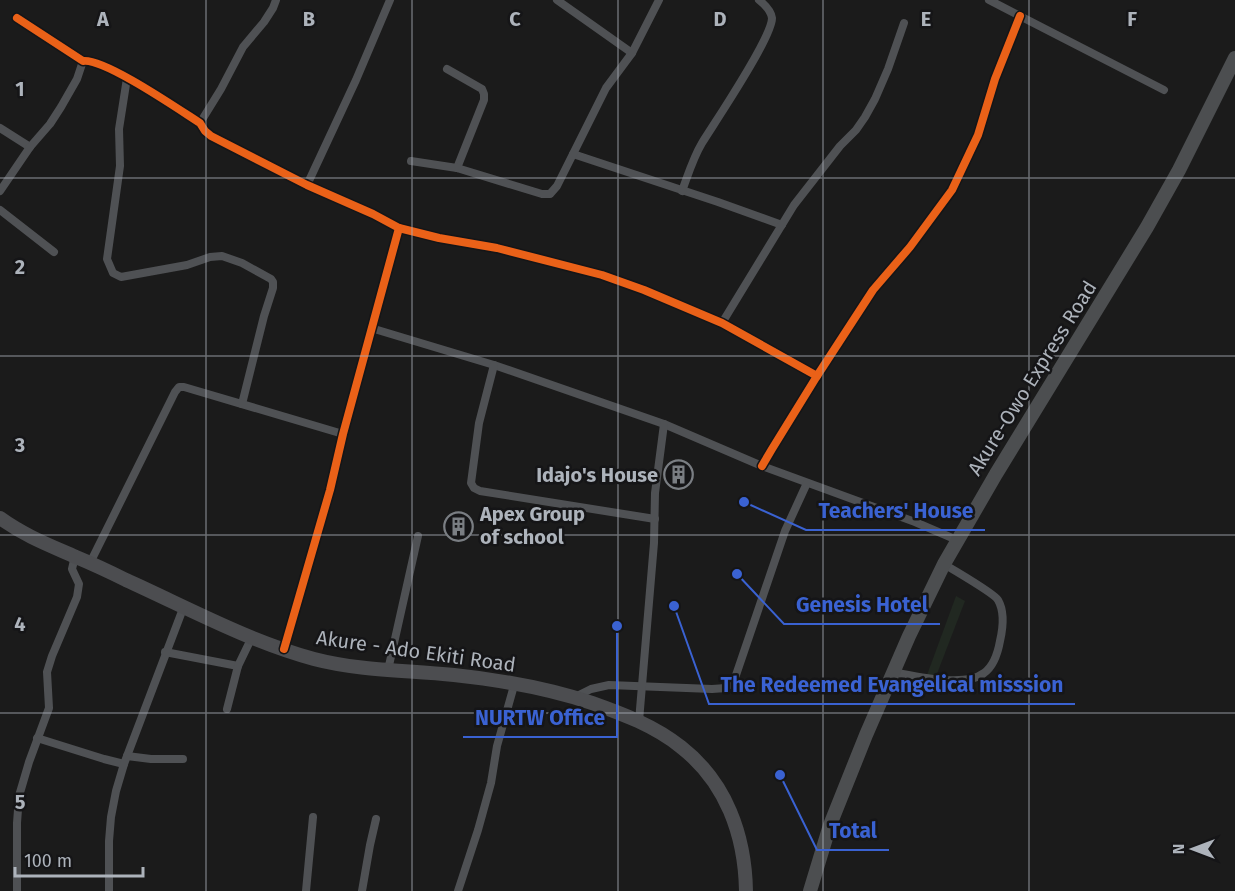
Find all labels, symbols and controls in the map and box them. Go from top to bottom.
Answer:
text: A [96,7,110,31]
text: B [303,7,315,31]
text: C [509,7,521,31]
text: D [713,7,727,31]
text: E [921,7,931,31]
text: F [1127,7,1137,31]
text: 1 [15,77,25,101]
text: 2 [15,255,25,279]
street label: Akure-Owo Express Road [962,276,1102,480]
text: 3 [14,433,25,457]
building icon: Idajo's House [663,459,695,491]
place label: Idajo's House [536,463,658,487]
callout: Teachers' House [806,491,985,530]
text: Teachers' House [819,498,974,524]
place label: Apex Group of school [479,502,585,549]
building icon: Apex Group of school [443,510,475,542]
callout: Genesis Hotel [784,585,940,624]
text: Genesis Hotel [796,592,929,618]
text: 4 [14,612,26,636]
street label: Akure - Ado Ekiti Road [315,625,517,677]
callout: The Redeemed Evangelical misssion [709,665,1075,704]
text: The Redeemed Evangelical misssion [721,672,1063,698]
callout: NURTW Office [463,698,617,737]
text: NURTW Office [475,705,605,731]
text: 5 [15,790,26,814]
callout: Total [817,811,889,850]
text: Total [829,818,878,844]
north arrow [1163,819,1223,879]
scale bar [15,840,142,878]
text: N [1169,844,1188,854]
text: 100 m [24,850,72,872]

